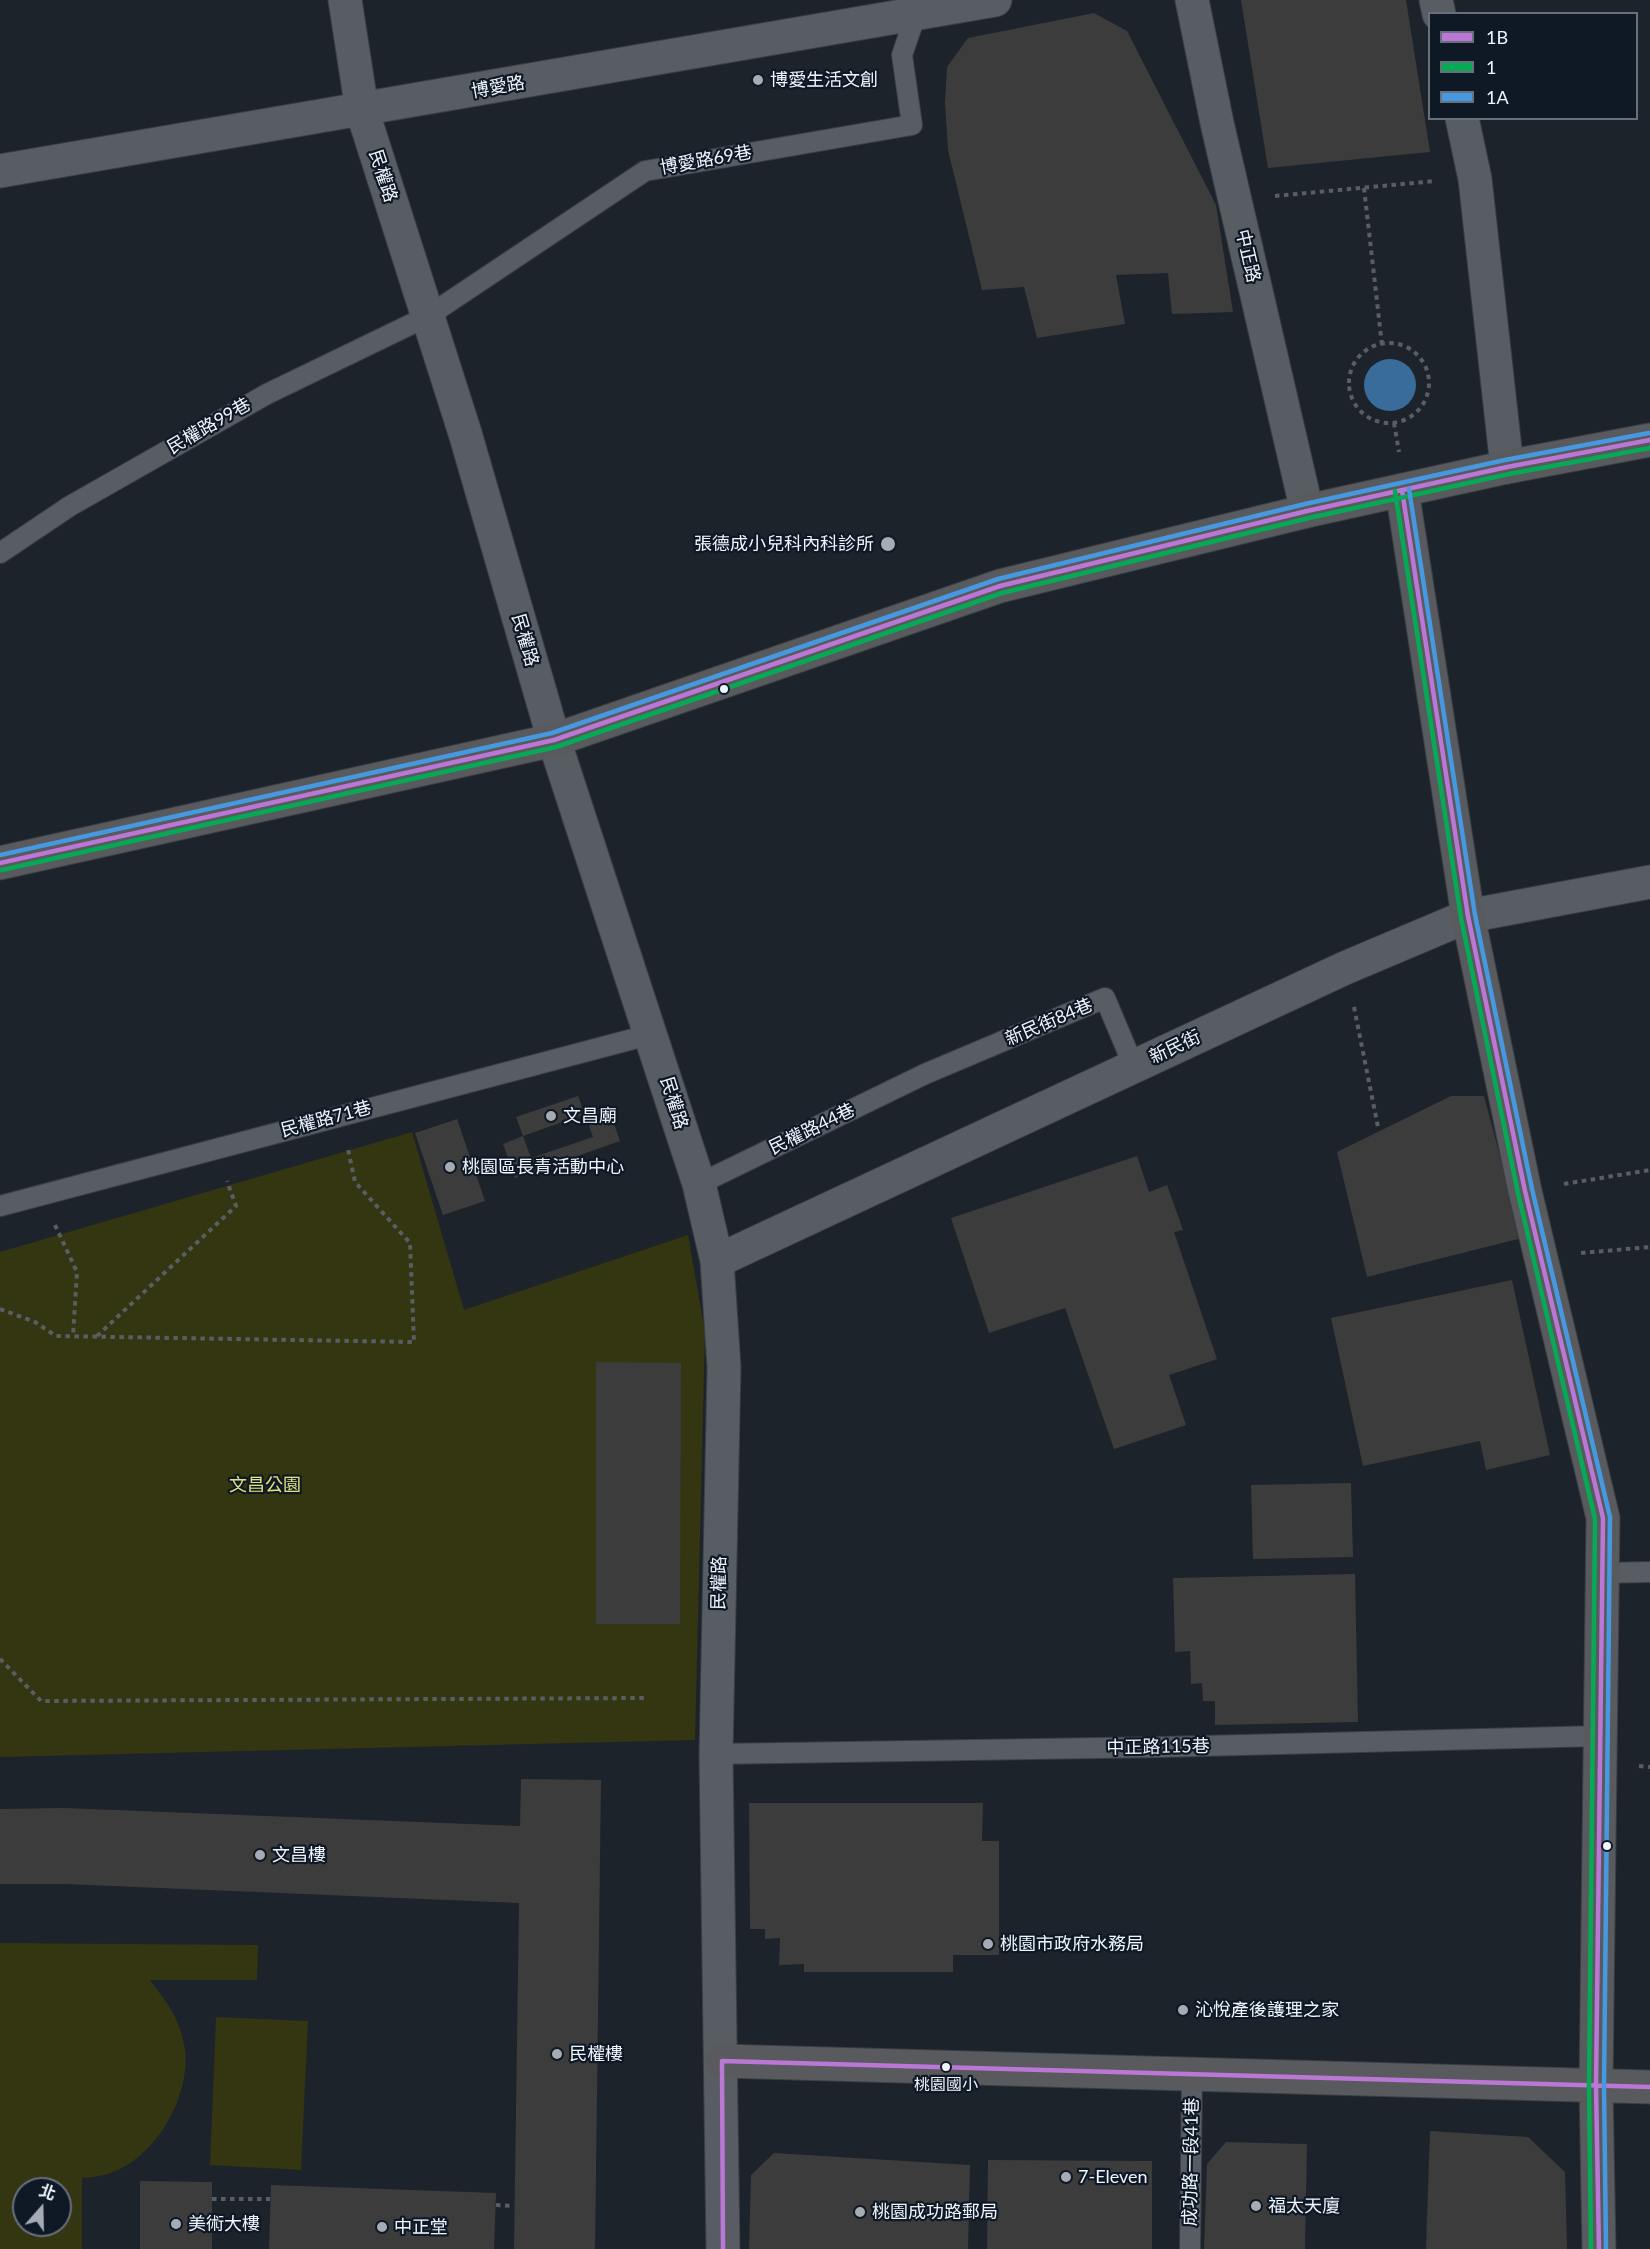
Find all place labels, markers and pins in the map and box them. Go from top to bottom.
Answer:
place label: 博愛生活文創 [770,69,878,91]
marker: 博愛生活文創 [751,73,765,87]
place label: 張德成小兒科內科診所 [694,533,874,555]
marker: 張德成小兒科內科診所 [879,535,897,553]
unlabelled marker [718,683,730,695]
place label: 文昌廟 [563,1105,617,1127]
marker: 文昌廟 [544,1109,558,1123]
place label: 桃園區長青活動中心 [462,1156,624,1178]
marker: 桃園區長青活動中心 [443,1160,457,1174]
unlabelled marker [1601,1840,1613,1852]
place label: 文昌樓 [272,1844,326,1866]
marker: 文昌樓 [253,1848,267,1862]
place label: 桃園市政府水務局 [1000,1933,1144,1955]
marker: 桃園市政府水務局 [981,1937,995,1951]
place label: 沁悅產後護理之家 [1195,1999,1339,2021]
marker: 沁悅產後護理之家 [1176,2003,1190,2017]
place label: 民權樓 [569,2043,623,2065]
marker: 民權樓 [550,2047,564,2061]
marker: 桃園國小 [940,2061,952,2073]
place label: 桃園國小 [914,2075,978,2095]
place label: 7-Eleven [1078,2166,1148,2188]
marker: 7-Eleven [1059,2170,1073,2184]
place label: 福太天廈 [1268,2195,1340,2217]
marker: 福太天廈 [1249,2199,1263,2213]
place label: 桃園成功路郵局 [872,2201,998,2223]
marker: 桃園成功路郵局 [853,2205,867,2219]
place label: 美術大樓 [188,2213,260,2235]
place label: 中正堂 [394,2216,448,2238]
marker: 美術大樓 [169,2217,183,2231]
marker: 中正堂 [375,2220,389,2234]

